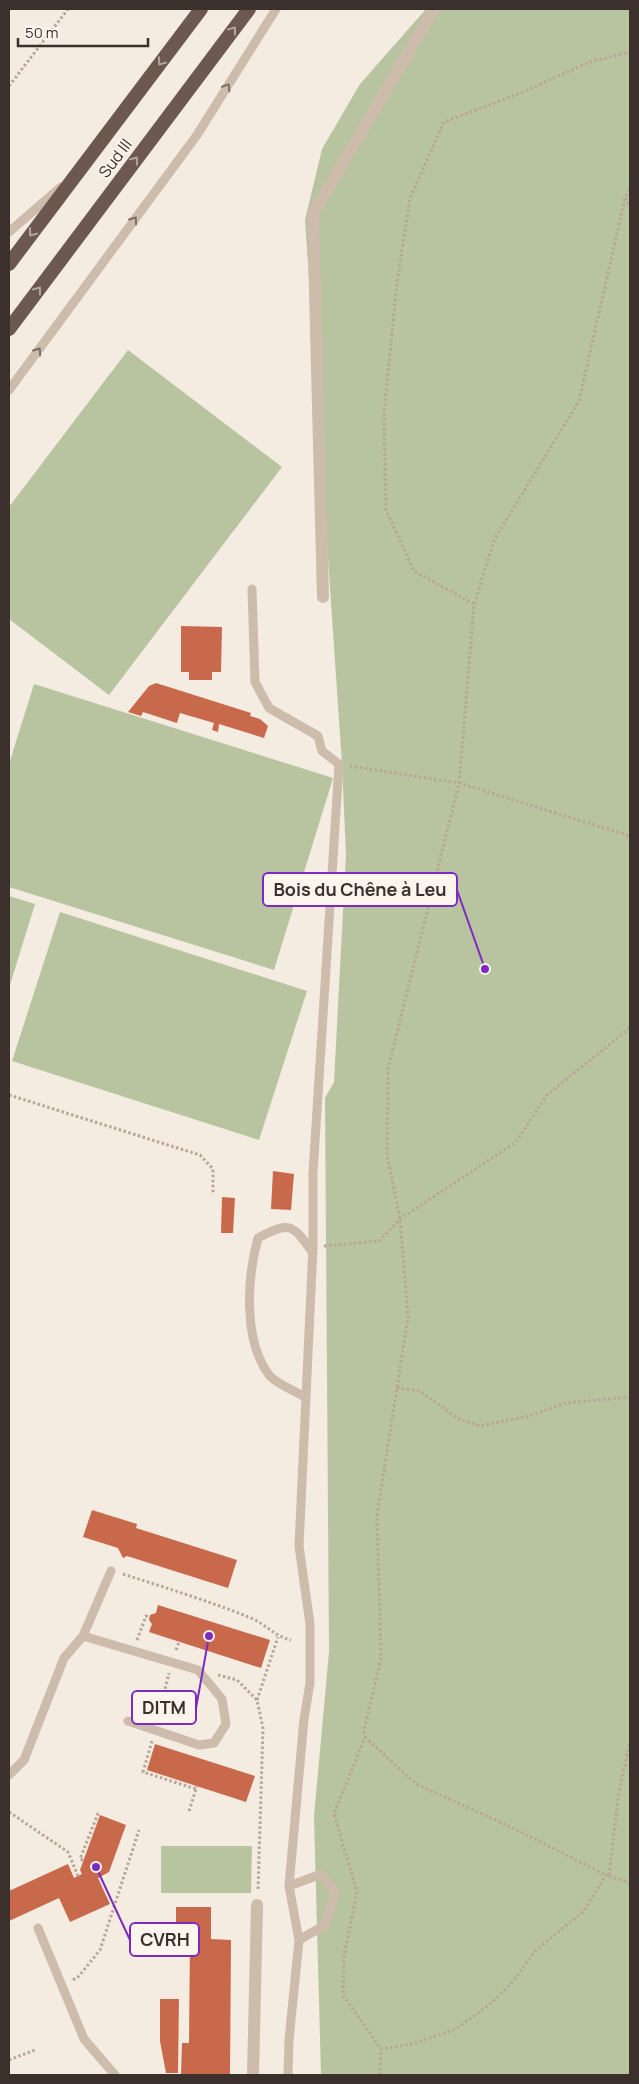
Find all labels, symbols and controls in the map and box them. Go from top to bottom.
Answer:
scale bar [18,15,148,47]
text: 50 m [25,22,59,43]
one-way arrow [227,26,236,36]
one-way arrow [158,56,167,66]
one-way arrow [221,83,230,92]
street label: Sud III [93,134,137,182]
one-way arrow [130,157,138,166]
one-way arrow [128,216,137,226]
one-way arrow [29,227,37,236]
one-way arrow [32,286,41,296]
one-way arrow [32,347,41,357]
callout: Bois du Chêne à Leu [263,873,457,906]
text: Bois du Chêne à Leu [273,877,447,901]
callout: DITM [132,1691,196,1724]
text: DITM [142,1695,186,1719]
callout: CVRH [130,1923,199,1956]
text: CVRH [140,1927,190,1951]

